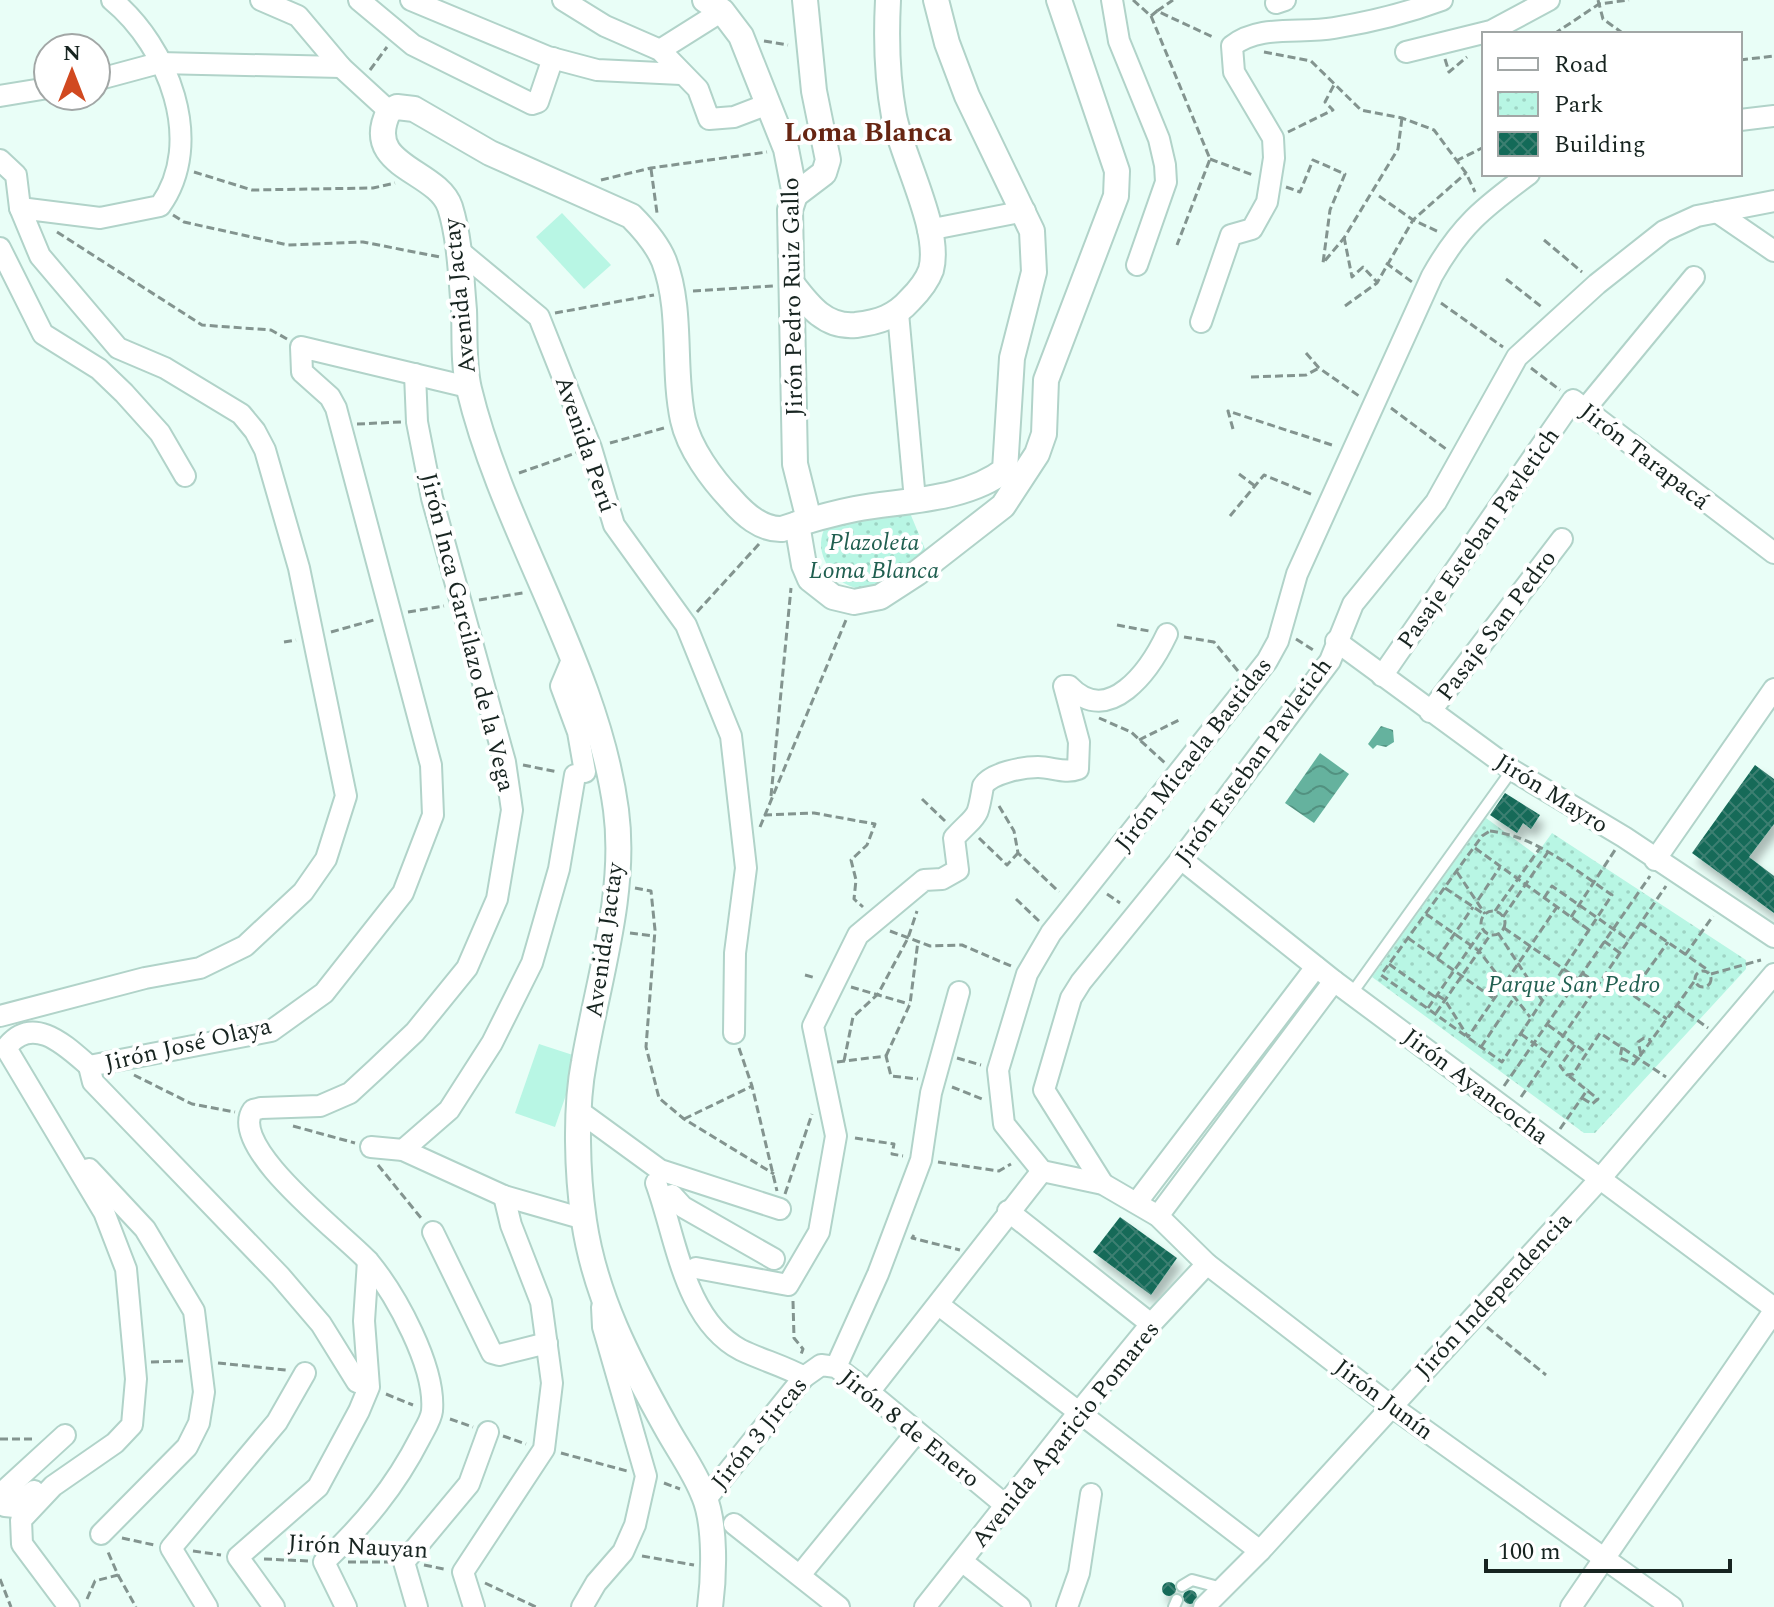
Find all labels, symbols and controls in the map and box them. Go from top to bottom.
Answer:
north arrow [32,32,112,112]
legend [1482,32,1742,176]
text: N [63,37,81,70]
text: Road [1554,47,1608,83]
text: Park [1554,87,1604,123]
district label: Loma Blanca [784,111,953,154]
text: Building [1554,127,1646,163]
street label: Jirón Pedro Ruiz Gallo [773,177,813,417]
street label: Avenida Jactay [434,215,486,375]
street label: Avenida Perú [545,371,625,517]
street label: Jirón Tarapacá [1572,395,1717,519]
street label: Pasaje Esteban Pavletich [1389,420,1569,657]
street label: Jirón Inca Garcilazo de la Vega [410,469,524,796]
park label: Plazoleta Loma Blanca [809,525,939,589]
street label: Pasaje San Pedro [1428,542,1566,709]
street label: Jirón Micaela Bastidas [1106,650,1281,860]
street label: Jirón Esteban Pavletich [1166,650,1341,873]
street label: Jirón Mayro [1488,745,1615,843]
street label: Avenida Jactay [576,859,634,1020]
park label: Parque San Pedro [1487,967,1661,1003]
street label: Jirón José Olaya [101,1008,275,1082]
street label: Jirón Ayancocha [1395,1020,1556,1154]
street label: Jirón Independencia [1407,1204,1581,1387]
street label: Avenida Aparicio Pomares [963,1313,1169,1556]
street label: Jirón Junín [1326,1350,1441,1449]
street label: Jirón 8 de Enero [831,1361,987,1497]
street label: Jirón 3 Jircas [703,1369,817,1498]
scale bar [1486,1523,1730,1573]
street label: Jirón Nauyan [287,1525,429,1569]
text: 100 m [1498,1534,1561,1570]

